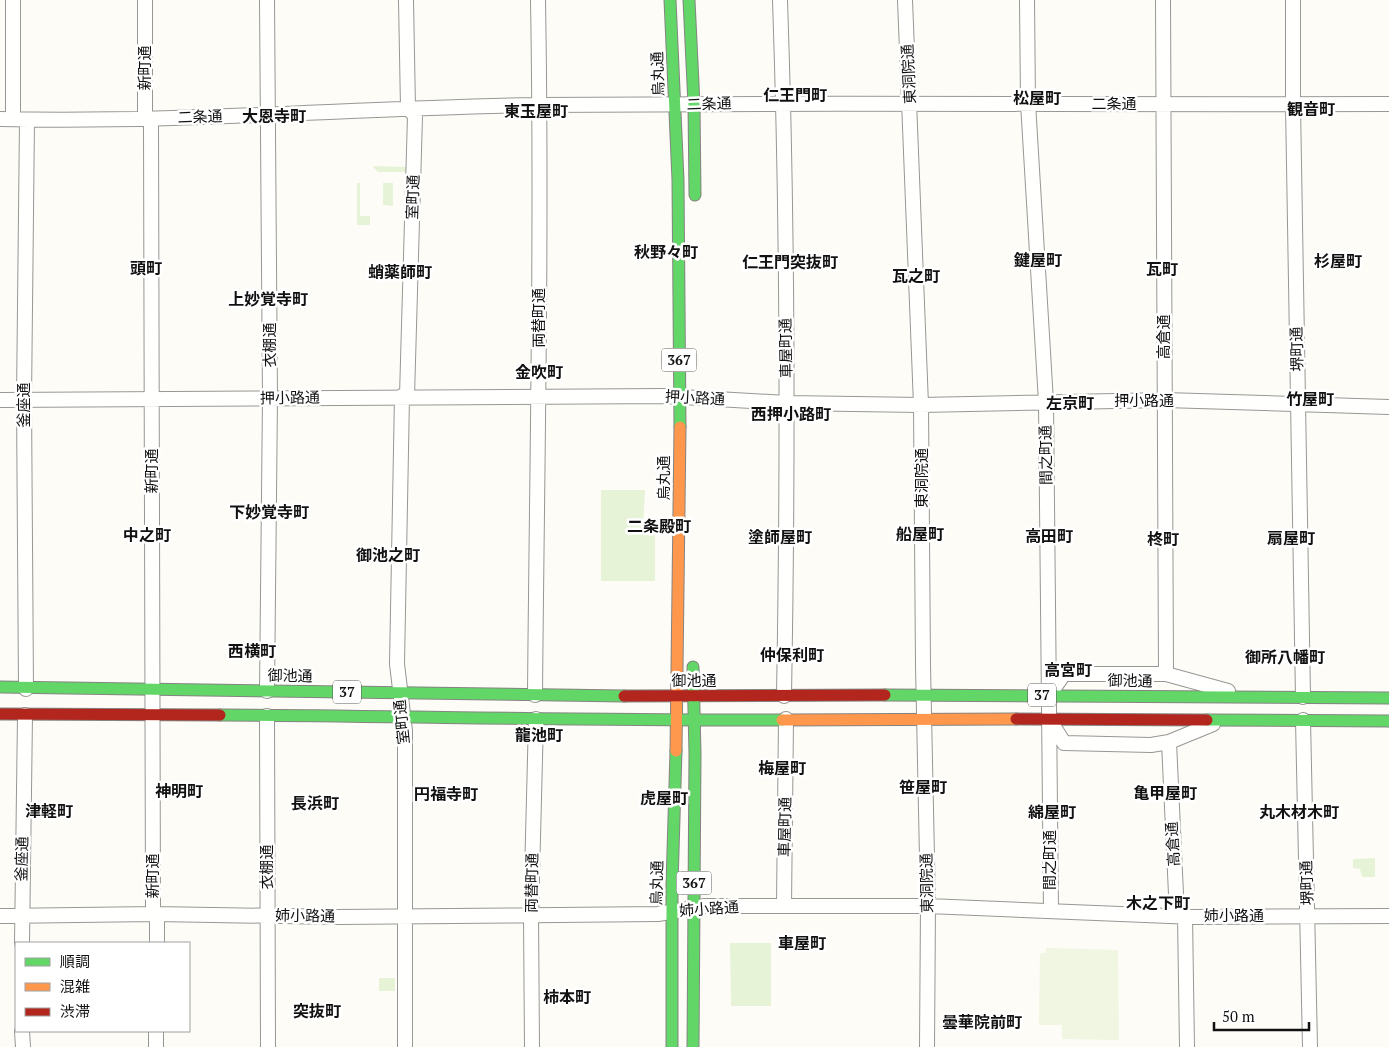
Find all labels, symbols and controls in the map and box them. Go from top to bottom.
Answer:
street label: 東洞院通 [896,44,920,105]
street label: 新町通 [134,45,154,91]
street label: 烏丸通 [646,51,668,97]
district label: 仁王門町 [763,84,827,106]
district label: 松屋町 [1013,87,1061,109]
street label: 二条通 [686,92,732,114]
street label: 二条通 [1091,93,1137,113]
district label: 観音町 [1287,98,1335,120]
district label: 東玉屋町 [504,100,568,122]
street label: 二条通 [177,105,223,127]
district label: 大恩寺町 [242,105,306,127]
street label: 室町通 [401,174,423,220]
district label: 秋野々町 [634,241,698,263]
district label: 鍵屋町 [1014,249,1062,271]
district label: 杉屋町 [1314,250,1362,272]
district label: 仁王門突抜町 [742,251,838,273]
district label: 頭町 [130,257,162,279]
district label: 瓦町 [1146,258,1178,280]
district label: 蛸薬師町 [368,261,432,283]
district label: 瓦之町 [892,265,940,287]
district label: 上妙覚寺町 [228,288,308,310]
street label: 両替町通 [528,288,548,348]
street label: 高倉通 [1153,314,1173,360]
street label: 車屋町通 [774,318,796,378]
street label: 衣棚通 [259,322,279,368]
street label: 堺町通 [1286,326,1306,372]
road number: 367 [662,348,696,372]
district label: 金吹町 [515,361,563,383]
street label: 釜座通 [13,382,33,428]
street label: 押小路通 [665,385,726,409]
street label: 押小路通 [260,386,320,408]
district label: 竹屋町 [1286,388,1334,410]
street label: 押小路通 [1114,390,1174,410]
district label: 左京町 [1046,392,1094,414]
district label: 西押小路町 [751,403,831,425]
street label: 間之町通 [1034,425,1056,485]
street label: 新町通 [141,448,161,494]
street label: 東洞院通 [911,448,931,508]
street label: 烏丸通 [653,455,673,501]
district label: 下妙覚寺町 [229,501,309,523]
district label: 二条殿町 [627,515,691,537]
district label: 船屋町 [896,523,944,545]
district label: 中之町 [123,524,171,546]
district label: 高田町 [1025,525,1073,547]
district label: 塗師屋町 [748,526,812,548]
district label: 扇屋町 [1267,527,1315,549]
district label: 柊町 [1147,528,1179,550]
district label: 御池之町 [356,544,420,566]
district label: 西横町 [228,640,276,662]
district label: 仲保利町 [760,644,824,666]
district label: 御所八幡町 [1245,646,1325,668]
district label: 高宮町 [1044,659,1092,681]
street label: 御池通 [267,665,313,685]
street label: 御池通 [671,670,717,690]
street label: 御池通 [1107,670,1153,690]
road number: 37 [333,680,361,704]
road number: 37 [1028,684,1056,706]
street label: 室町通 [389,699,413,746]
district label: 龍池町 [515,724,563,746]
district label: 梅屋町 [758,757,806,779]
district label: 笹屋町 [899,776,947,798]
district label: 神明町 [155,780,203,802]
district label: 亀甲屋町 [1133,782,1197,804]
district label: 円福寺町 [414,783,478,805]
district label: 虎屋町 [640,787,688,809]
district label: 長浜町 [291,792,339,814]
street label: 車屋町通 [773,797,795,857]
district label: 津軽町 [25,800,73,822]
district label: 綿屋町 [1028,801,1076,823]
district label: 丸木材木町 [1259,801,1339,823]
street label: 高倉通 [1161,821,1183,867]
street label: 間之町通 [1039,830,1059,890]
street label: 釜座通 [11,836,31,882]
street label: 衣棚通 [256,844,276,890]
street label: 新町通 [142,853,162,899]
street label: 両替町通 [520,853,542,913]
street label: 東洞院通 [915,853,937,913]
street label: 烏丸通 [646,860,666,906]
street label: 堺町通 [1295,860,1317,906]
road number: 367 [676,871,712,894]
district label: 木之下町 [1126,892,1190,914]
street label: 姉小路通 [678,896,740,920]
street label: 姉小路通 [275,904,335,926]
street label: 姉小路通 [1204,905,1264,925]
district label: 車屋町 [778,932,826,954]
legend [15,942,190,1032]
text: 順調 [60,951,90,971]
text: 混雑 [60,976,90,996]
district label: 柿本町 [543,986,591,1008]
district label: 突抜町 [293,1000,341,1022]
scale bar [1214,1000,1309,1032]
text: 渋滞 [60,1001,90,1021]
text: 50 m [1222,1006,1255,1026]
district label: 曇華院前町 [942,1011,1022,1033]

